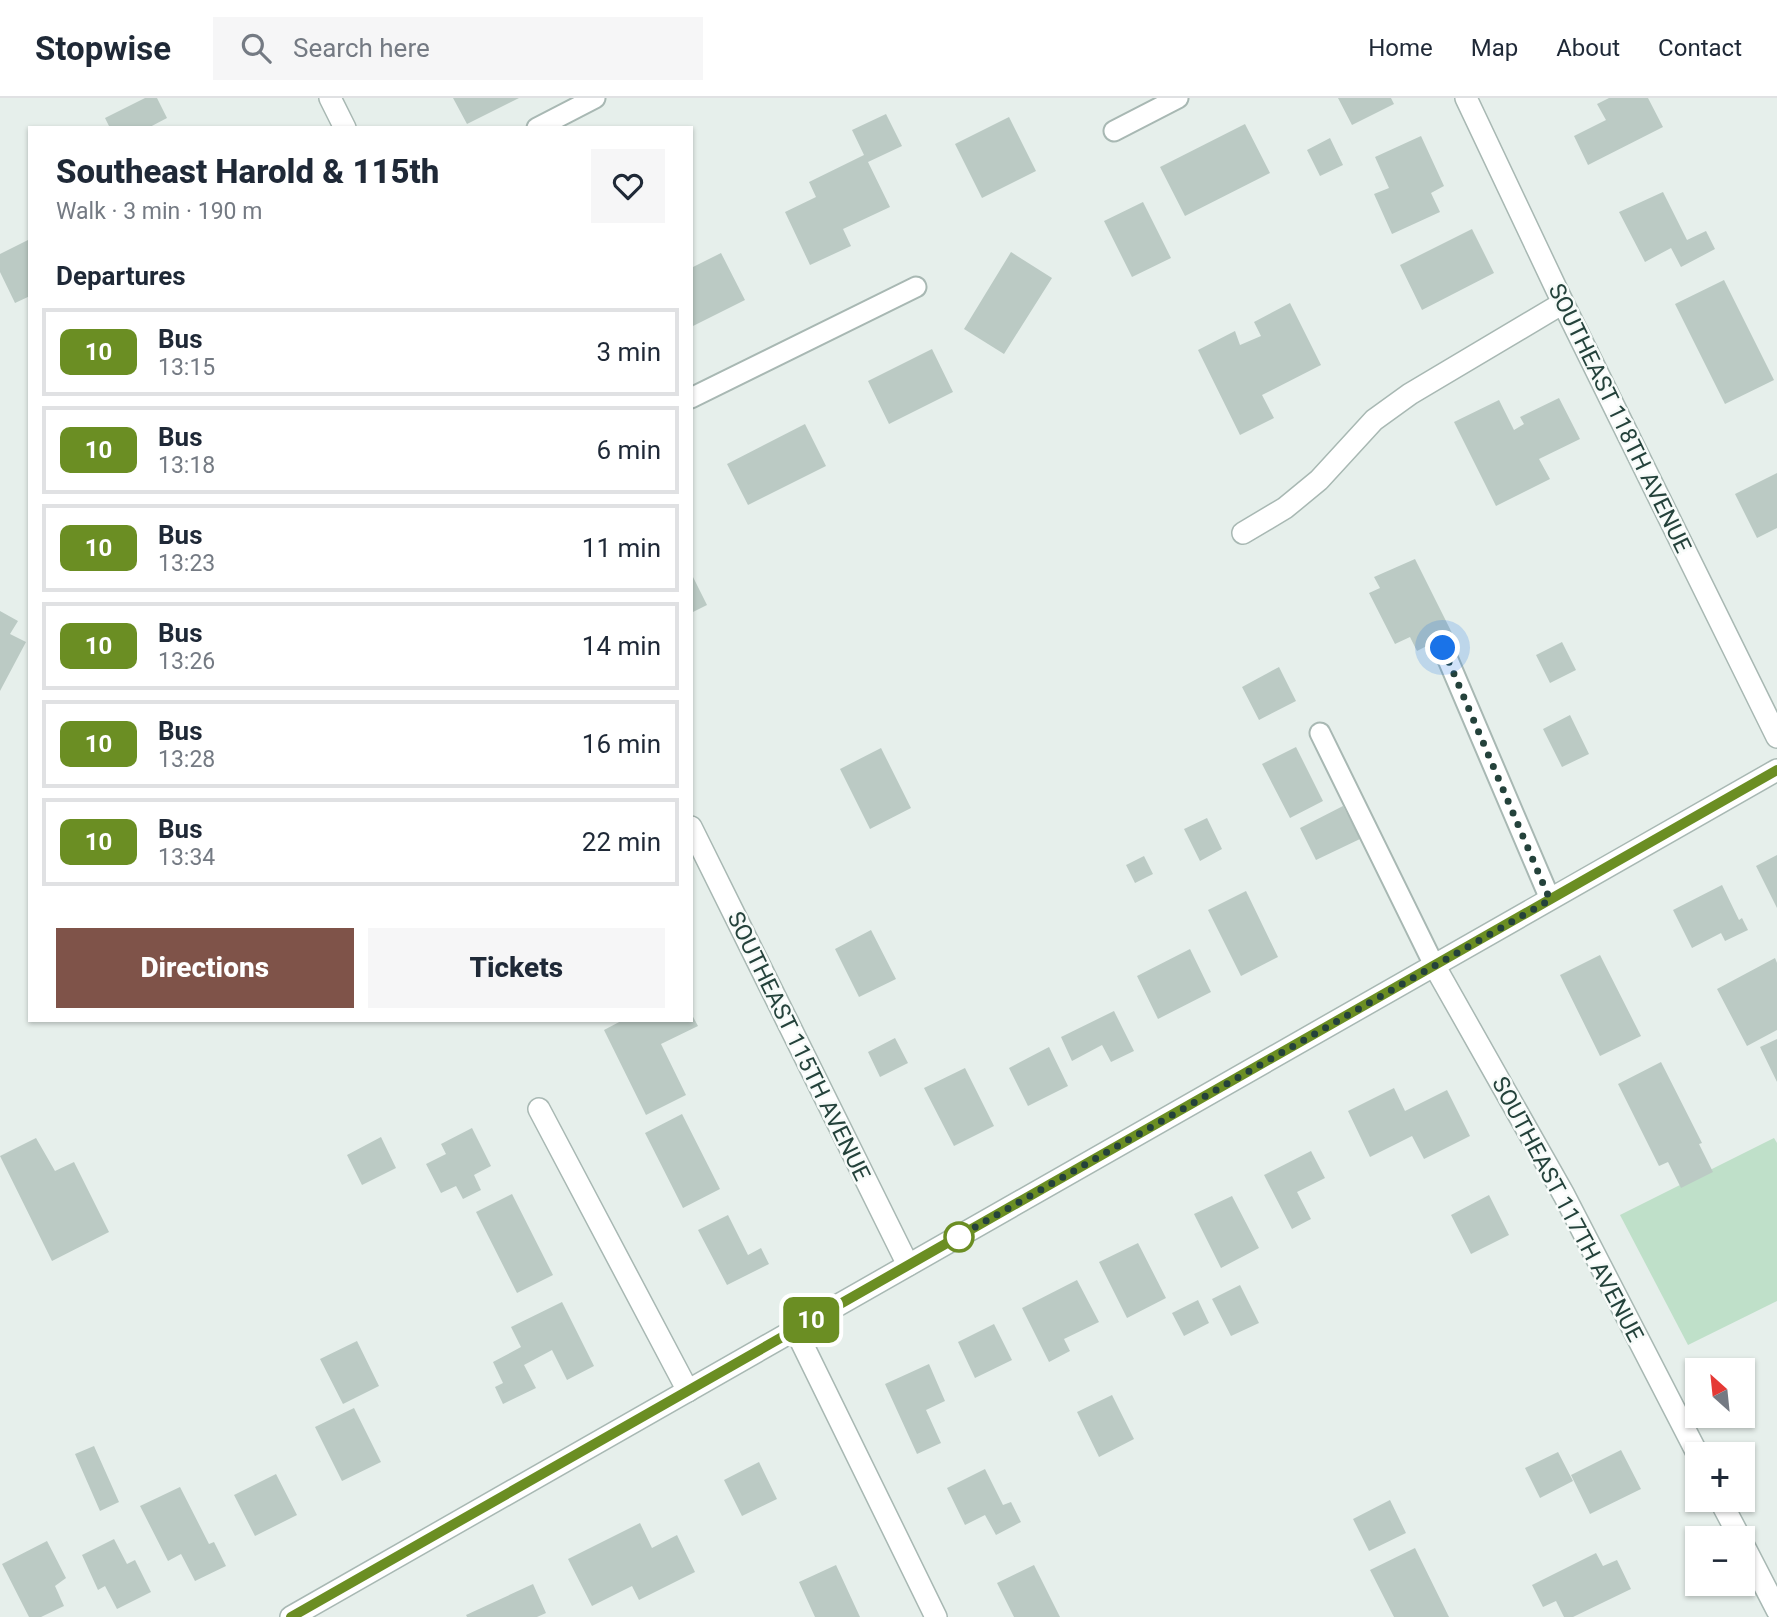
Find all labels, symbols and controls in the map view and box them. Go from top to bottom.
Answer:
search box [213,17,703,80]
text: Stopwise [35,29,171,68]
icon: search [237,29,275,67]
text: Search here [293,33,430,63]
text: Home [1368,34,1433,62]
text: Map [1471,34,1518,62]
text: About [1556,34,1620,62]
text: Contact [1658,34,1742,62]
button: heart [591,149,665,223]
text: Southeast Harold & 115th [56,152,439,191]
text: Walk · 3 min · 190 m [56,198,262,225]
text: Departures [56,261,186,291]
street label: SOUTHEAST 118TH AVENUE [1543,279,1697,557]
text: Bus [158,324,203,354]
text: 3 min [596,337,661,367]
text: 10 [85,338,112,366]
text: 13:15 [158,354,215,381]
text: Bus [158,422,203,452]
text: 6 min [596,435,661,465]
text: 10 [85,436,112,464]
text: 13:18 [158,452,215,479]
text: Bus [158,520,203,550]
text: 11 min [582,533,661,563]
text: 10 [85,534,112,562]
text: 13:23 [158,550,215,577]
text: Bus [158,618,203,648]
your location [1425,630,1460,665]
text: 14 min [582,631,661,661]
text: 10 [85,632,112,660]
text: 13:26 [158,648,215,675]
text: Bus [158,716,203,746]
text: 16 min [582,729,661,759]
text: 10 [85,730,112,758]
text: 13:28 [158,746,215,773]
text: Bus [158,814,203,844]
text: 22 min [582,827,661,857]
text: 10 [85,828,112,856]
text: 13:34 [158,844,215,871]
street label: SOUTHEAST 115TH AVENUE [722,907,876,1185]
button: Directions [56,928,354,1008]
button: Tickets [368,928,665,1008]
street label: SOUTHEAST 117TH AVENUE [1486,1072,1649,1346]
unlabelled marker [944,1222,974,1252]
line badge: 10 [780,1297,842,1343]
text: 10 [797,1306,825,1334]
north arrow [1685,1358,1755,1428]
map controls [1685,1358,1755,1596]
button: + [1685,1442,1755,1512]
button: − [1685,1526,1755,1596]

